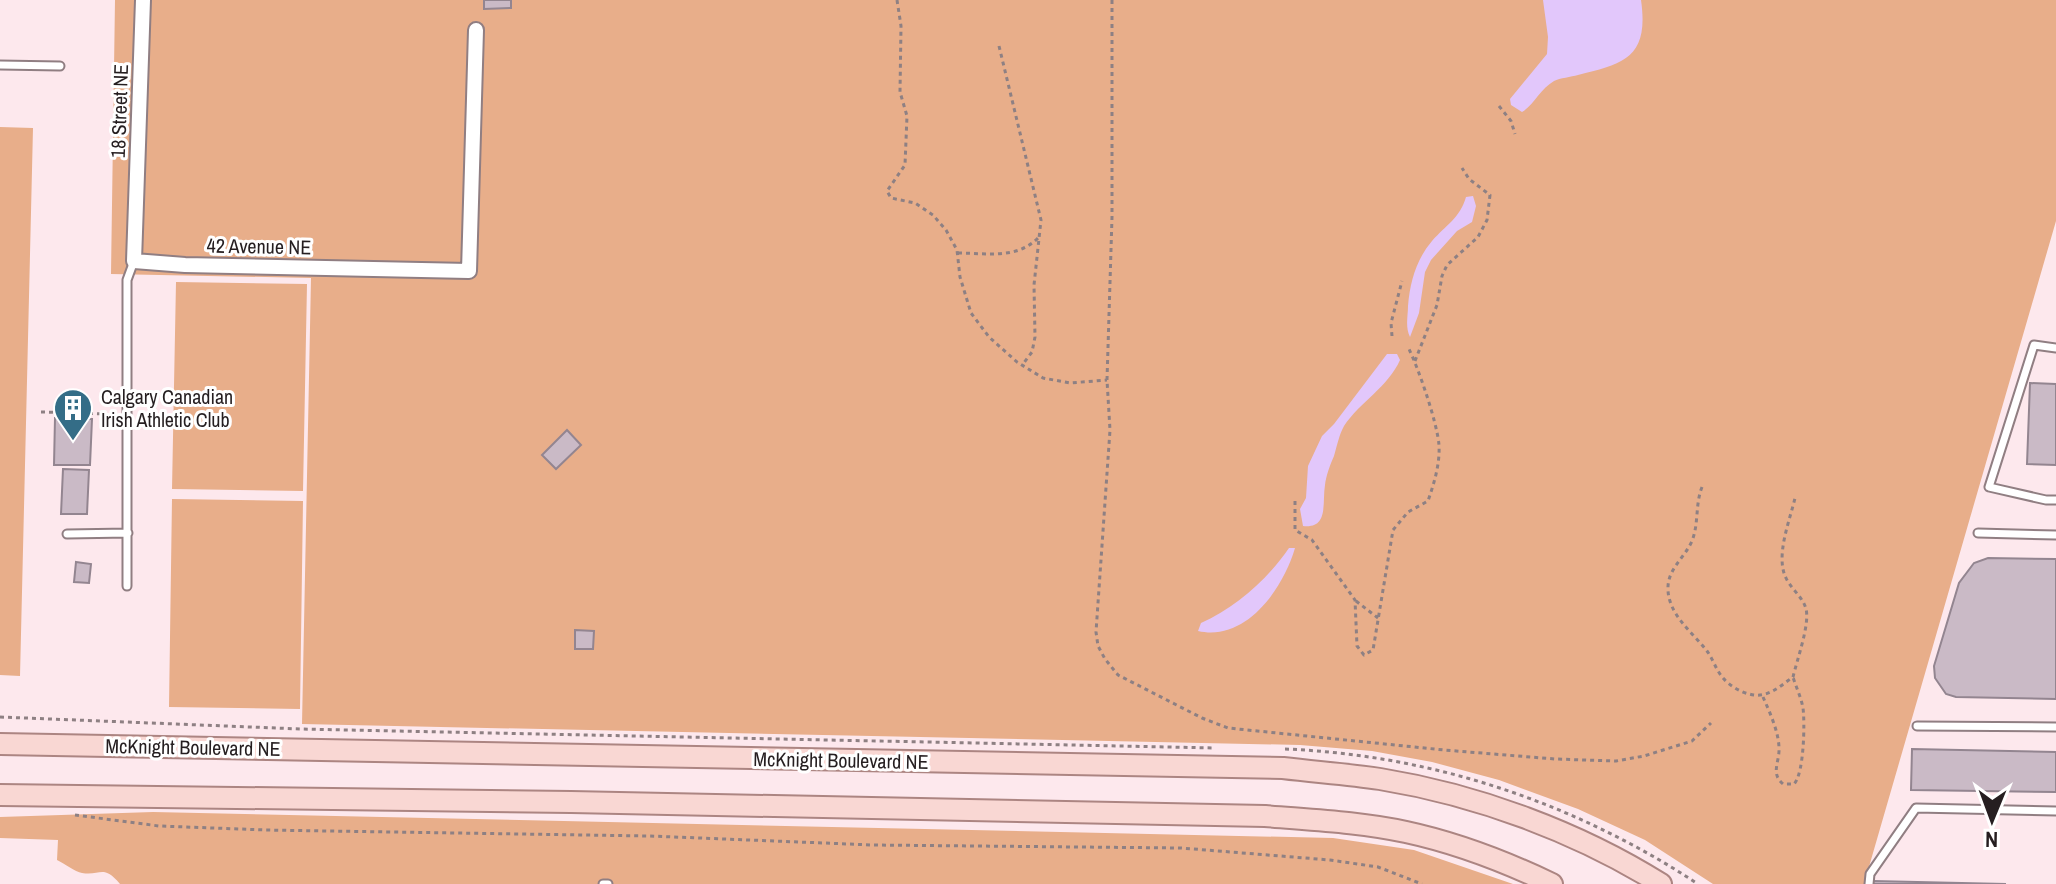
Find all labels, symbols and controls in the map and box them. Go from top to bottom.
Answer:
street label: 18 Street NE [104,64,134,158]
street label: 42 Avenue NE [206,232,312,260]
place label: Calgary Canadian Irish Athletic Club [101,383,233,433]
building icon: Calgary Canadian Irish Athletic Club [52,387,94,442]
street label: McKnight Boulevard NE [105,732,281,762]
street label: McKnight Boulevard NE [753,745,929,775]
north arrow [1952,780,2032,860]
text: N [1985,825,1998,855]

